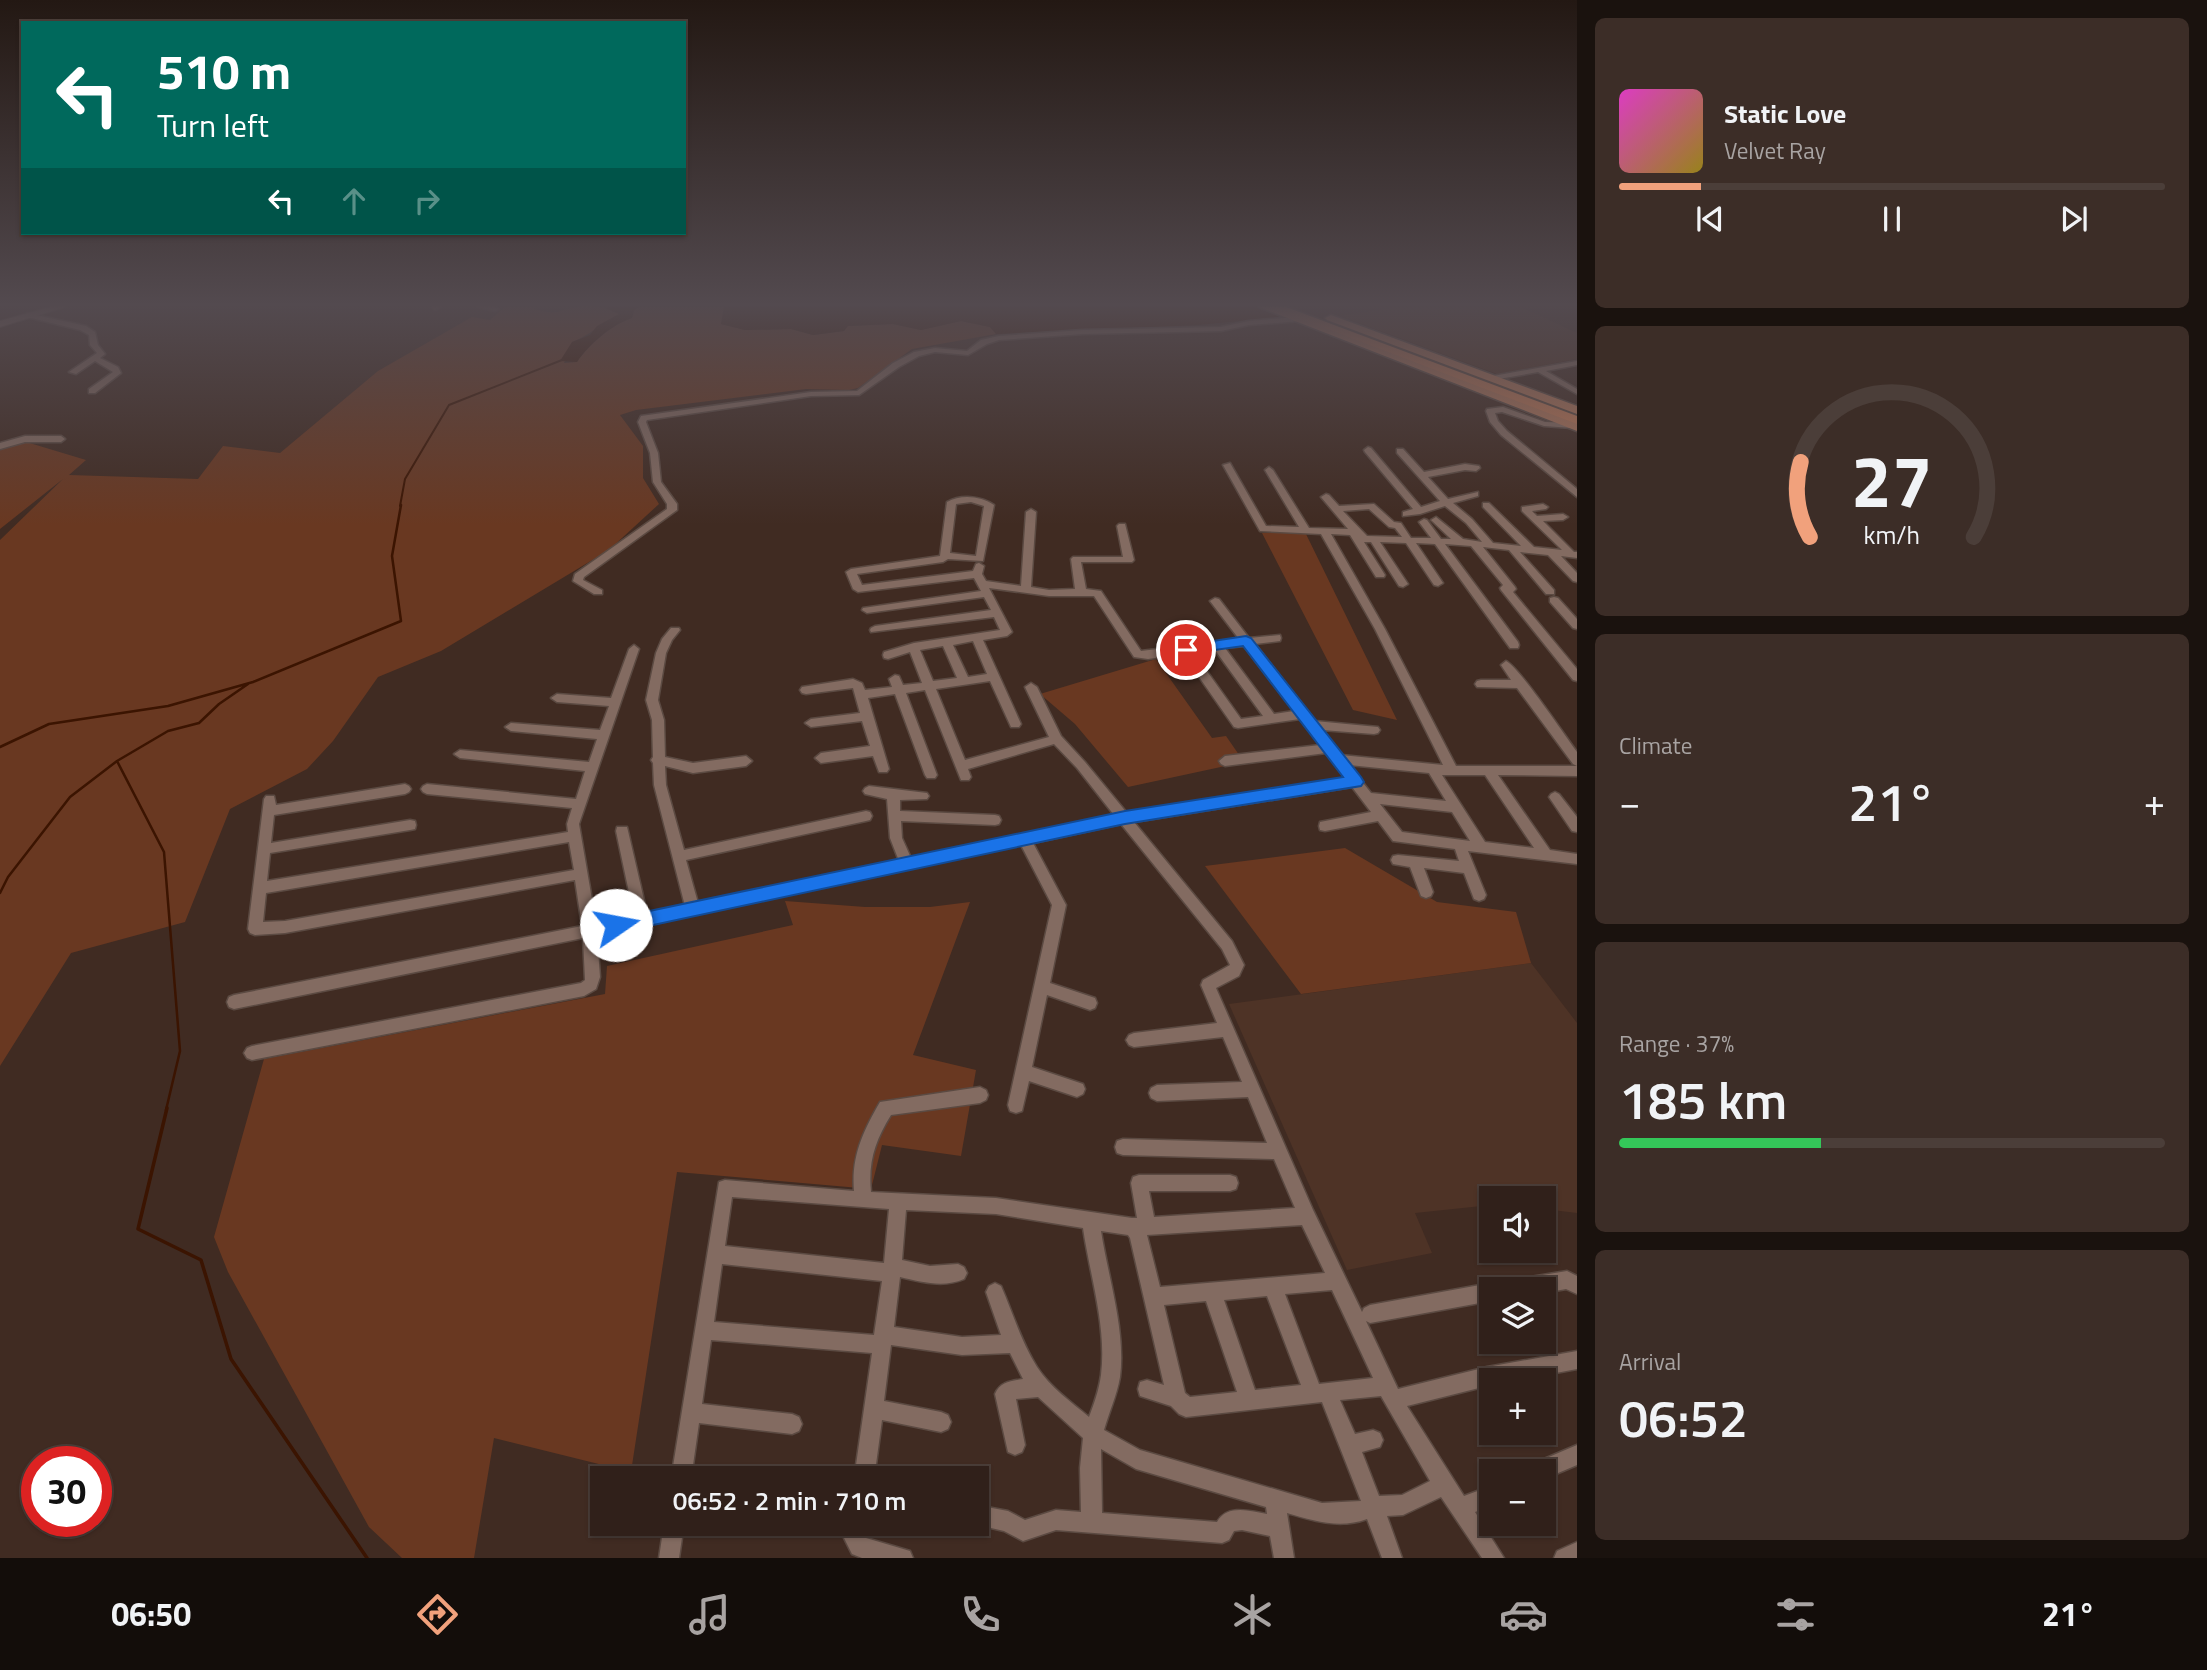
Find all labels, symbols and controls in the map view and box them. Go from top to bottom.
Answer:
text: 510 m [157,33,291,108]
icon: left [42,49,133,140]
text: Static Love [1724,94,1846,133]
text: Turn left [157,101,269,149]
text: Velvet Ray [1724,133,1826,168]
icon: left [262,182,300,220]
icon: ahead [335,182,373,220]
icon: right [408,182,446,220]
icon: previous [1691,200,1729,238]
icon: pause [1873,200,1911,238]
icon: next [2055,200,2093,238]
text: 27 [1851,425,1933,535]
text: km/h [1864,516,1920,554]
pin [1156,620,1216,680]
icon: arrive [1167,631,1205,669]
text: Climate [1619,728,1692,763]
text: 21° [1848,762,1936,841]
text: − [1619,773,1640,831]
text: + [2144,773,2165,831]
position arrow [579,888,653,962]
text: Range · 37% [1619,1026,1734,1061]
text: 185 km [1619,1060,1787,1139]
map controls [1479,1186,1556,1536]
button: sound [1479,1186,1556,1263]
button: layers [1479,1277,1556,1354]
text: Arrival [1619,1344,1681,1379]
button: + [1479,1368,1556,1445]
text: 06:52 [1619,1378,1748,1457]
speed limit sign: 30 [21,1446,112,1537]
button: − [1479,1459,1556,1536]
text: 06:52 · 2 min · 710 m [673,1481,906,1520]
text: 06:50 [111,1590,191,1638]
icon: directions [413,1590,462,1639]
icon: music [685,1590,734,1639]
icon: phone [956,1590,1005,1639]
icon: climate [1228,1590,1277,1639]
icon: car [1499,1590,1548,1639]
icon: filters [1771,1590,1820,1639]
text: 21° [2042,1590,2096,1638]

